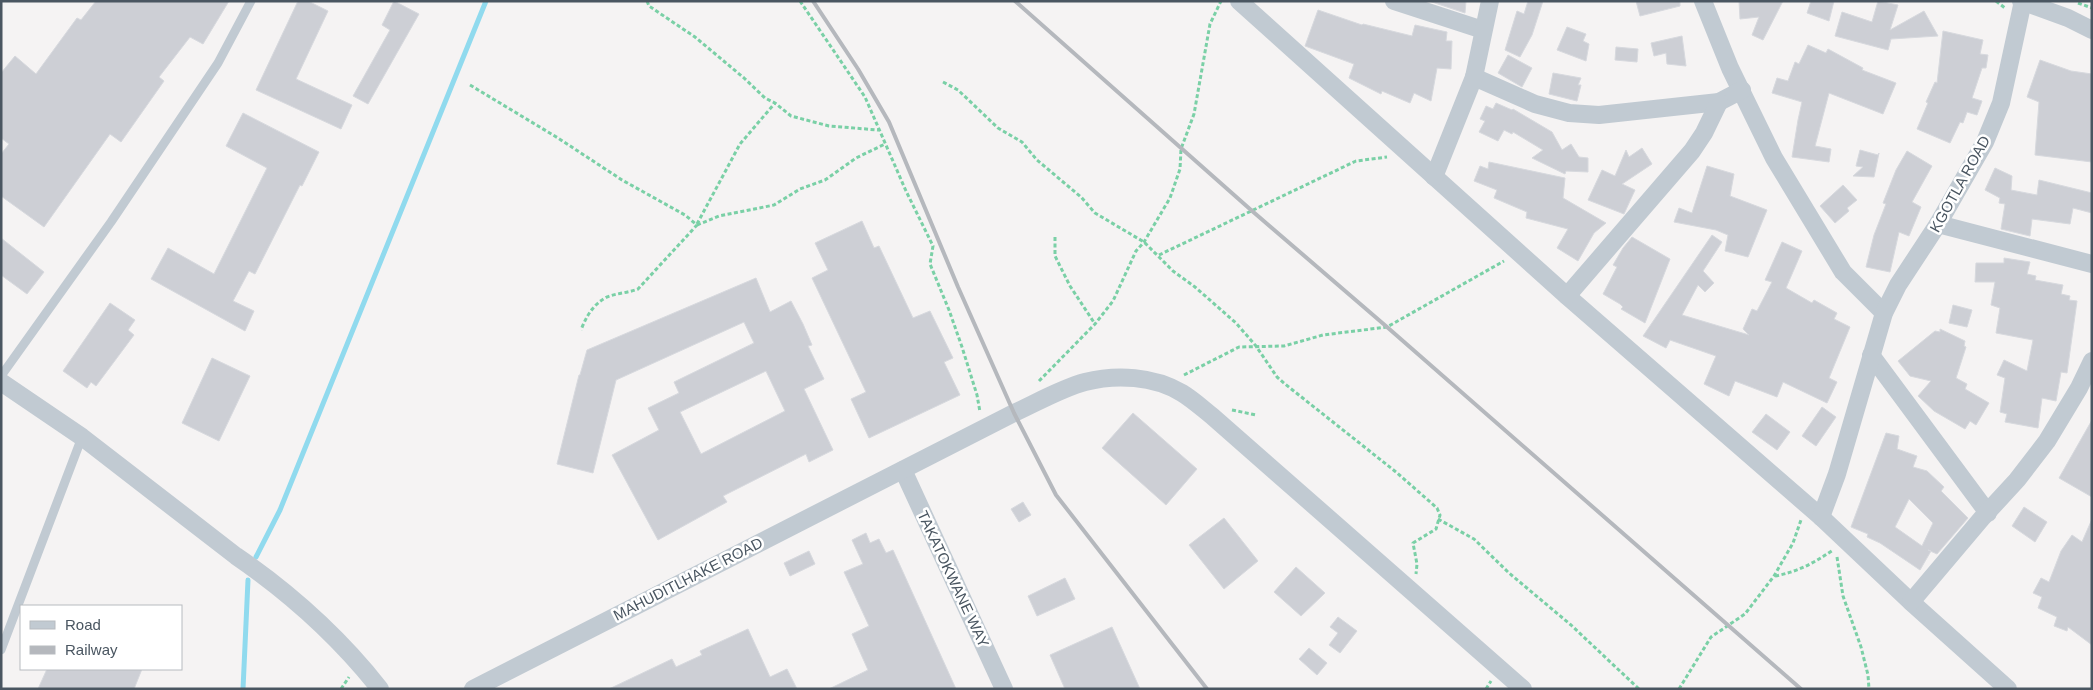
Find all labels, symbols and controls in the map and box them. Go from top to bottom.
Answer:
street label: KGOTLA ROAD [1926,132,1993,235]
street label: TAKATOKWANE WAY [914,508,993,650]
street label: MAHUDITLHAKE ROAD [610,533,765,624]
legend [20,605,182,670]
text: Road [65,616,101,633]
text: Railway [65,641,118,658]

